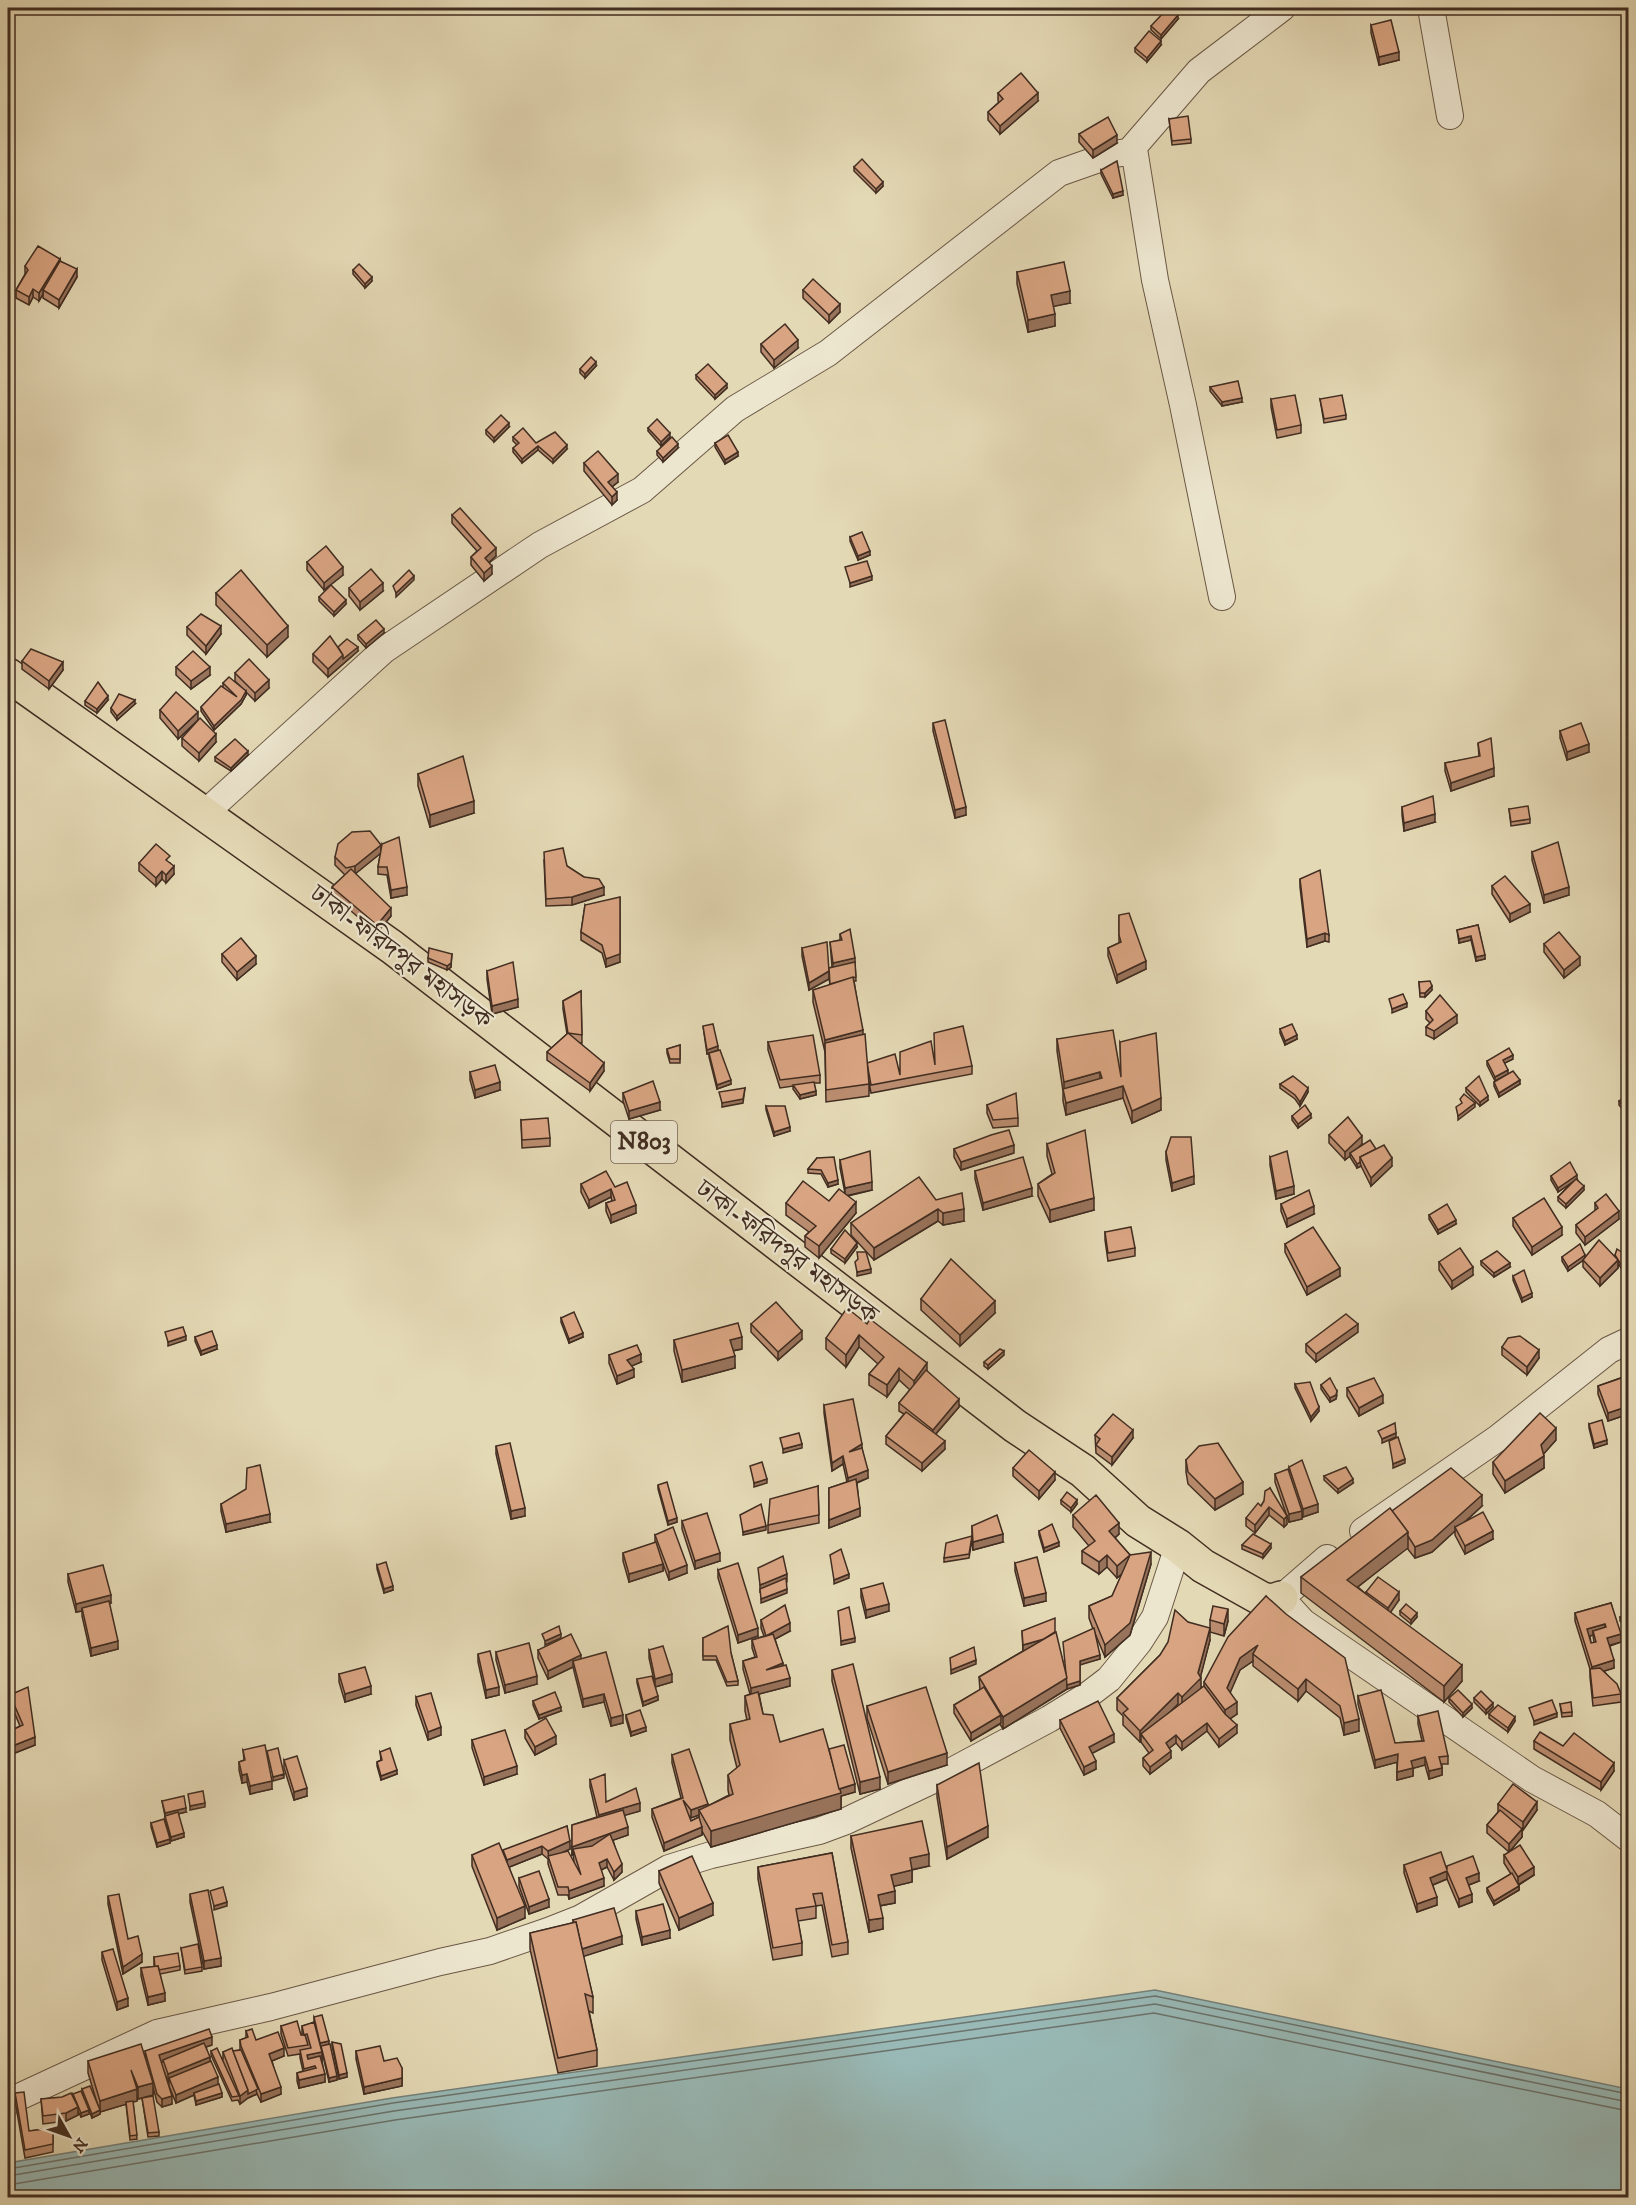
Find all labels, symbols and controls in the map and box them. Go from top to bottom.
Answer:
street label: ঢাকা-ফরিদপুর মহাসড়ক [302,877,500,1037]
road number: N803 [611,1121,677,1163]
street label: ঢাকা-ফরিদপুর মহাসড়ক [688,1172,886,1332]
north arrow [39,2106,99,2166]
text: N [68,2134,92,2156]

